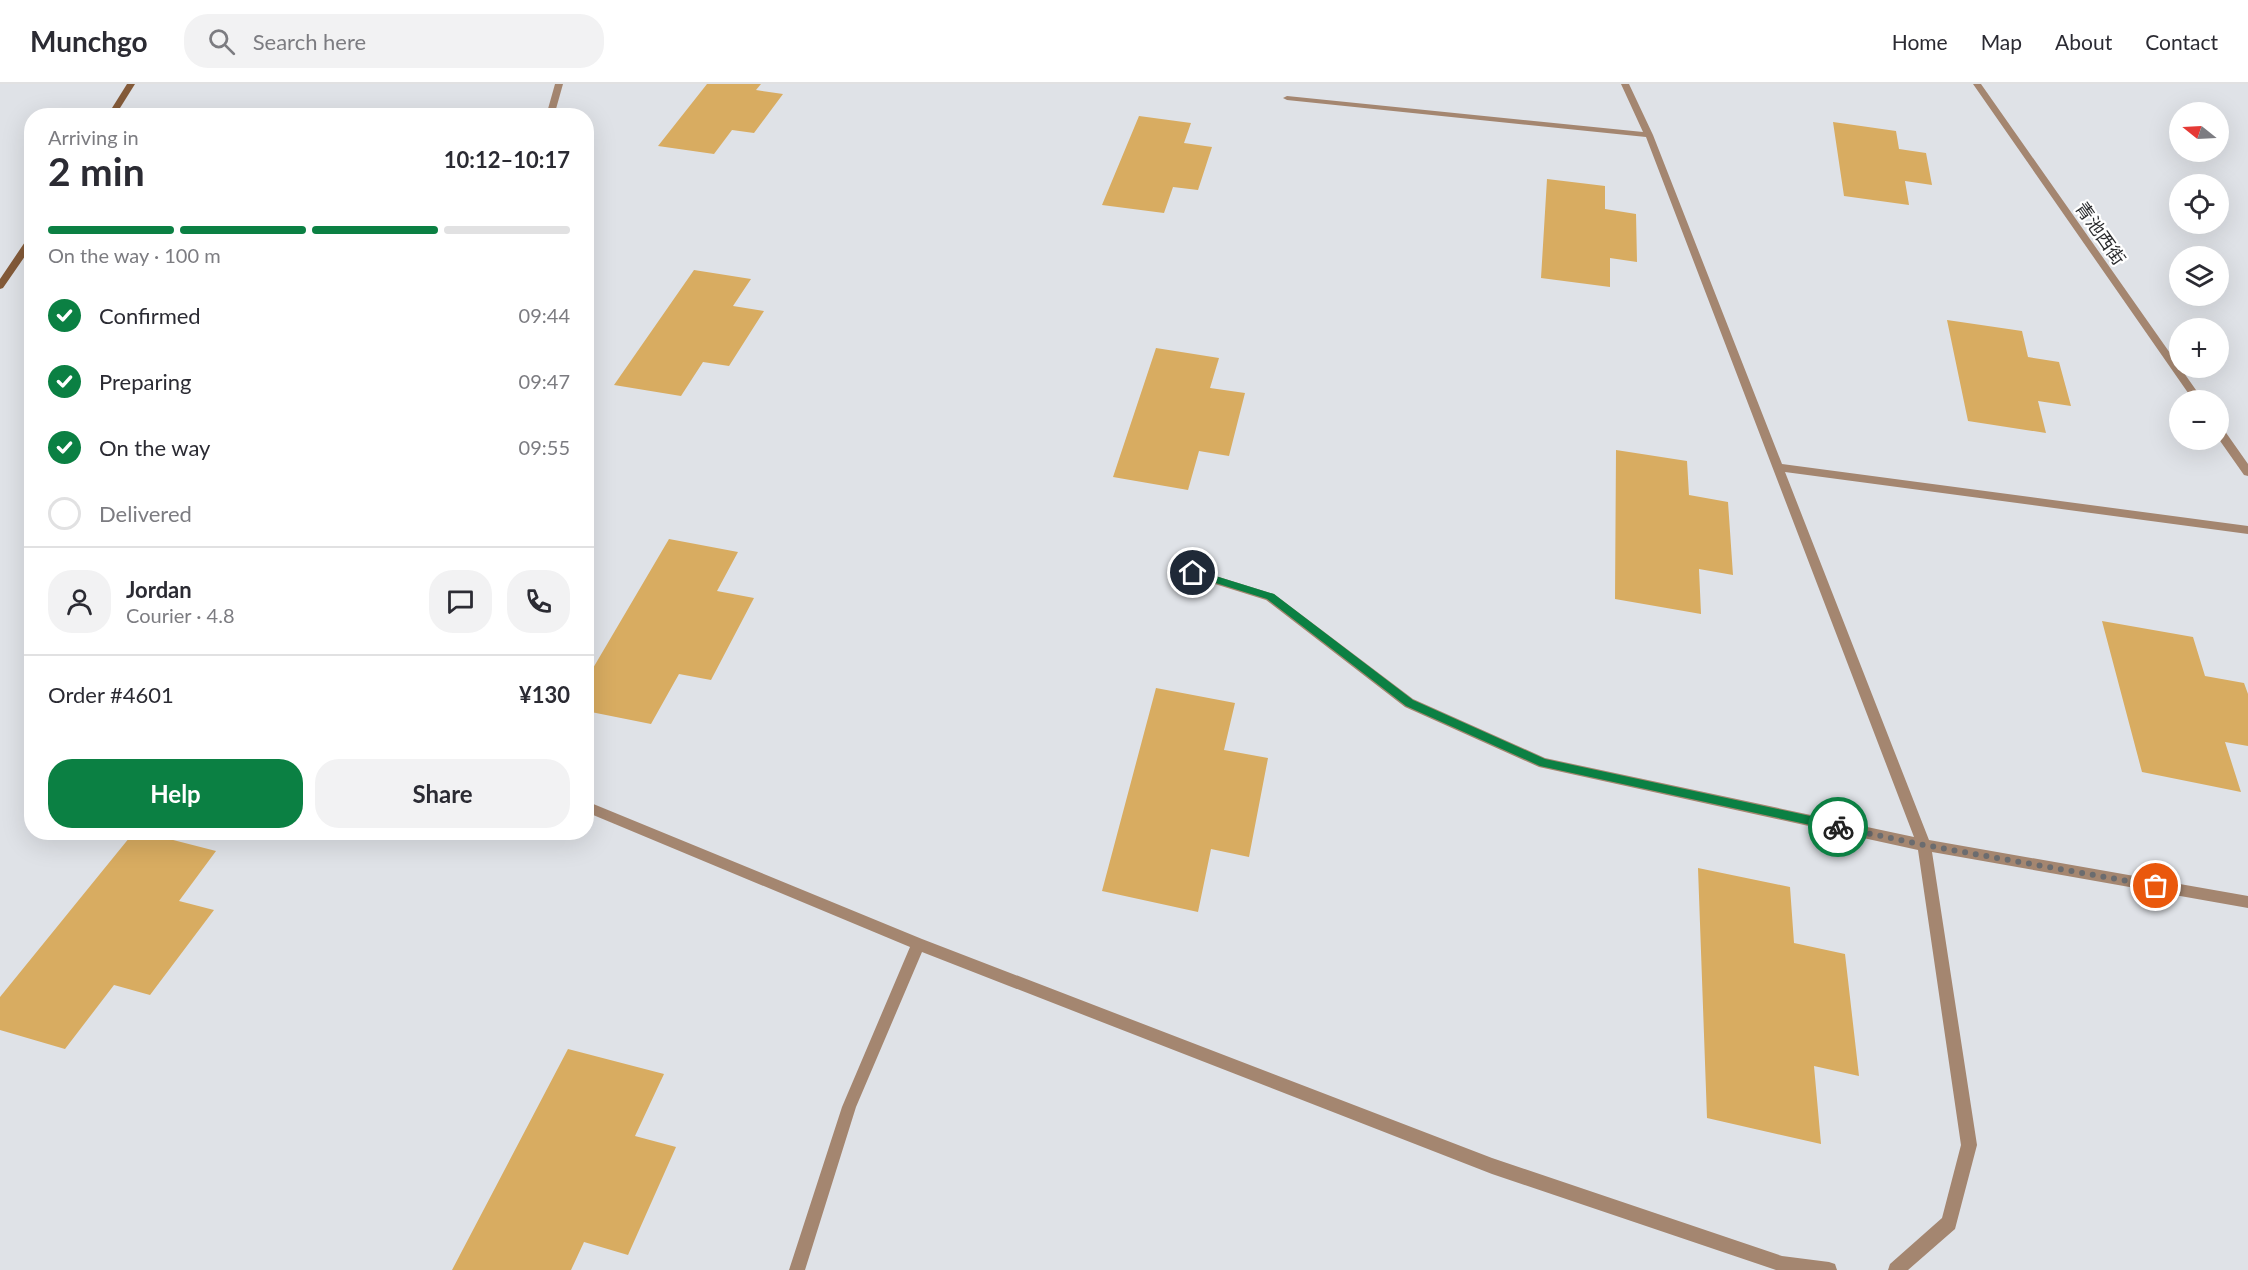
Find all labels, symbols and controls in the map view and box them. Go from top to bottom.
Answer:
search box [184,14,604,68]
text: Munchgo [30,24,148,58]
icon: search [205,25,238,58]
text: Search here [253,28,366,55]
text: Home [1892,29,1948,54]
text: Map [1981,29,2022,54]
text: About [2055,29,2112,54]
text: Contact [2145,29,2218,54]
north arrow [2169,102,2229,162]
map controls [2169,102,2229,450]
text: Arriving in [48,125,139,149]
text: 10:12–10:17 [444,146,570,173]
text: 2 min [48,148,145,194]
button: locate [2169,174,2229,234]
street label: 青池西街 [2071,197,2131,269]
text: On the way · 100 m [48,243,221,267]
button: layers [2169,246,2229,306]
icon: check [48,299,81,332]
text: Confirmed [99,302,201,329]
text: 09:44 [519,303,570,327]
button: + [2169,318,2229,378]
icon: check [48,365,81,398]
text: Preparing [99,368,191,395]
text: 09:47 [519,369,570,393]
button: − [2169,390,2229,450]
icon: check [48,431,81,464]
text: On the way [99,434,210,461]
text: 09:55 [519,435,570,459]
text: Delivered [99,500,192,527]
pin [1167,547,1218,598]
icon: home [1176,556,1209,589]
button: person [48,570,111,633]
button: chat [429,570,492,633]
button: phone [507,570,570,633]
text: Jordan [126,576,192,603]
text: Courier · 4.8 [126,603,235,627]
text: Order #4601 [48,681,174,708]
text: ¥130 [519,681,570,708]
button: Help [48,759,303,828]
button: Share [315,759,570,828]
courier [1808,797,1868,857]
icon: bike [1822,811,1855,844]
pin [2130,860,2181,911]
icon: bag [2139,869,2172,902]

